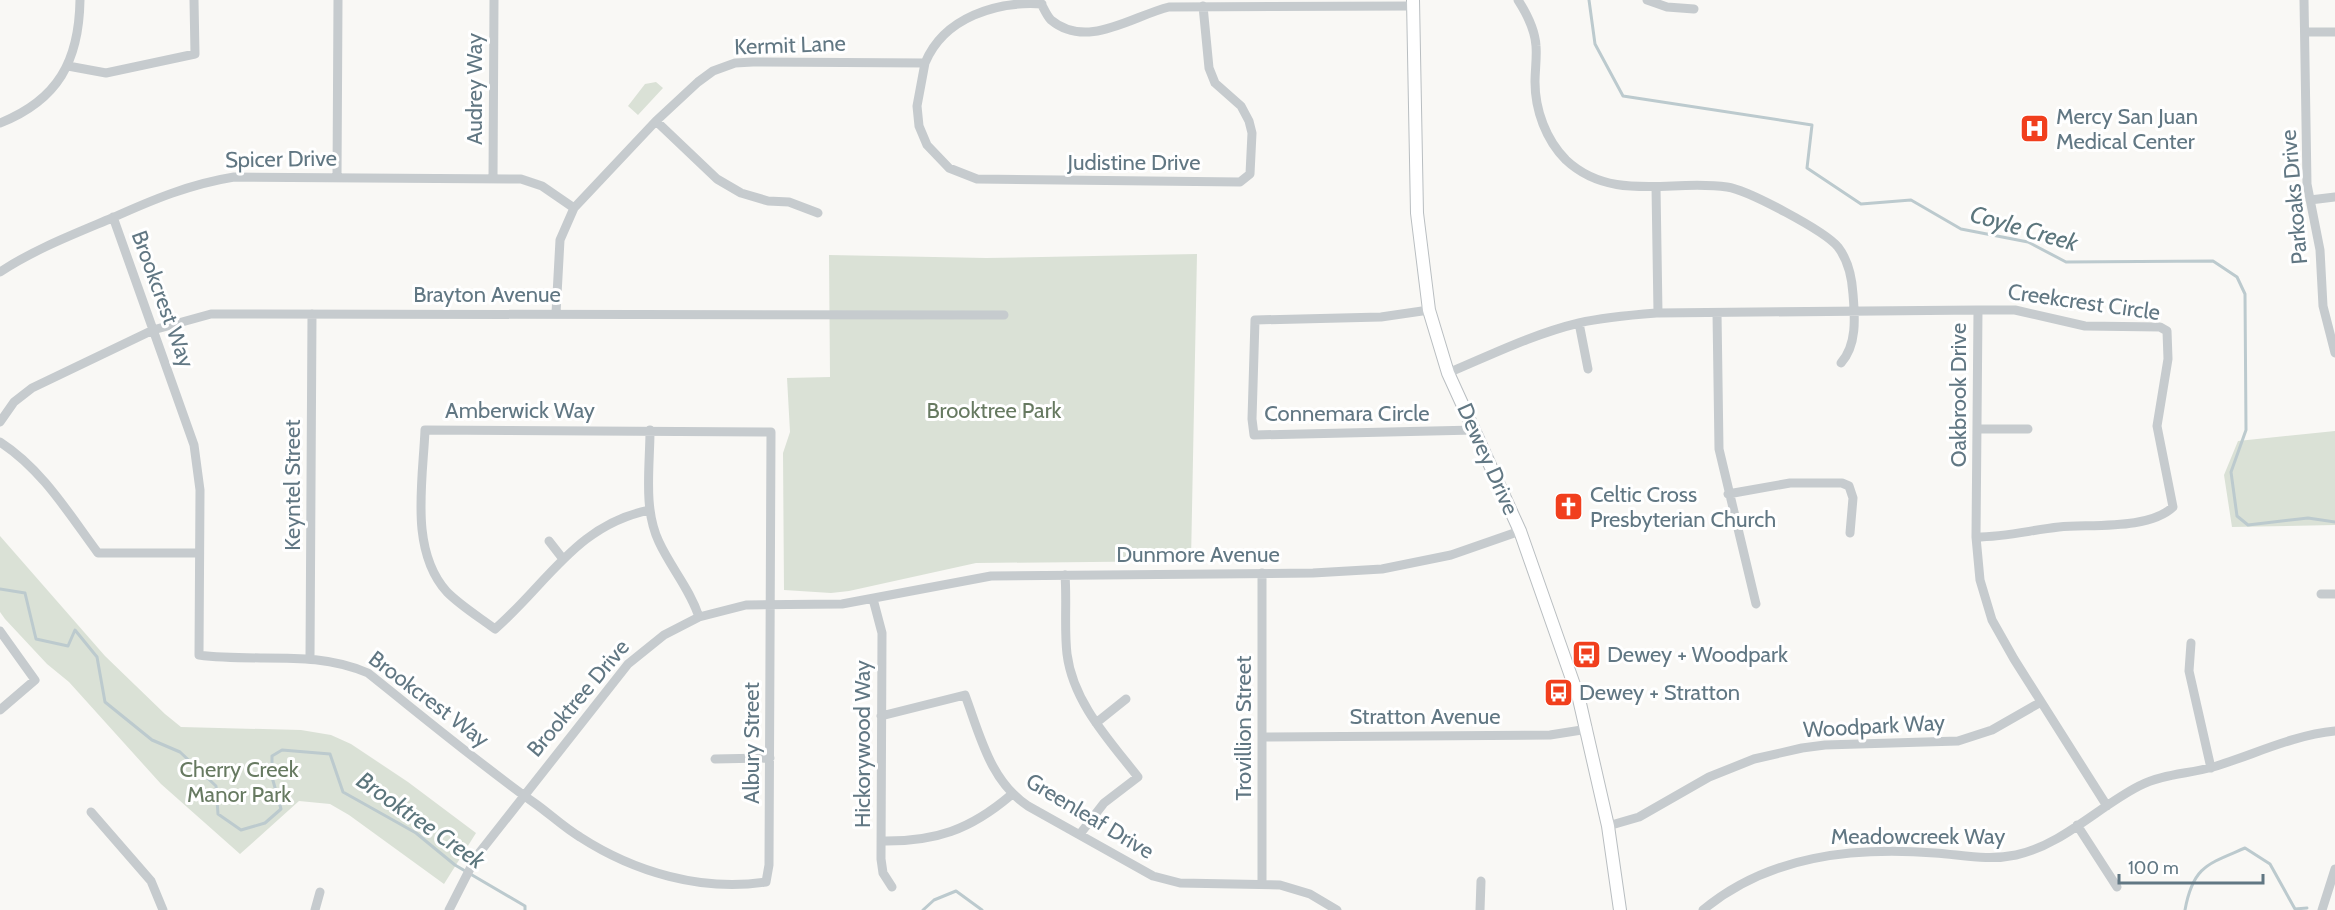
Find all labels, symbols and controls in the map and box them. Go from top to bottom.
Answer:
street label: Kermit Lane [734,30,846,60]
street label: Audrey Way [461,33,488,145]
place label: Mercy San Juan Medical Center [2056,103,2198,155]
hospital icon: Mercy San Juan Medical Center [2019,113,2051,145]
street label: Parkoaks Drive [2275,129,2313,265]
street label: Spicer Drive [225,145,337,173]
street label: Judistine Drive [1067,149,1200,176]
water label: Coyle Creek [1967,199,2082,257]
street label: Brookcrest Way [126,227,200,371]
street label: Creekcrest Circle [2006,278,2162,326]
street label: Brayton Avenue [413,281,561,308]
street label: Oakbrook Drive [1945,323,1972,467]
street label: Amberwick Way [445,397,595,424]
park label: Brooktree Park [927,397,1062,424]
street label: Dewey Drive [1451,399,1525,519]
street label: Connemara Circle [1264,400,1430,427]
street label: Keyntel Street [279,419,306,551]
place label: Celtic Cross Presbyterian Church [1590,481,1776,533]
church icon: Celtic Cross Presbyterian Church [1553,491,1585,523]
street label: Dunmore Avenue [1116,541,1280,568]
street label: Brooktree Drive [521,634,635,762]
bus stop icon: Dewey + Woodpark [1570,638,1602,670]
place label: Dewey + Woodpark [1607,641,1788,668]
street label: Brookcrest Way [363,645,495,753]
street label: Trovillion Street [1230,655,1257,800]
street label: Hickorywood Way [849,660,876,828]
bus stop icon: Dewey + Stratton [1542,676,1574,708]
place label: Dewey + Stratton [1579,679,1740,706]
street label: Albury Street [738,681,765,804]
street label: Stratton Avenue [1350,703,1500,730]
street label: Woodpark Way [1802,709,1946,743]
park label: Cherry Creek Manor Park [179,756,299,808]
water label: Brooktree Creek [351,765,491,875]
street label: Greenleaf Drive [1021,767,1159,865]
street label: Meadowcreek Way [1831,823,2005,850]
scale bar [2119,847,2263,885]
text: 100 m [2128,857,2179,879]

